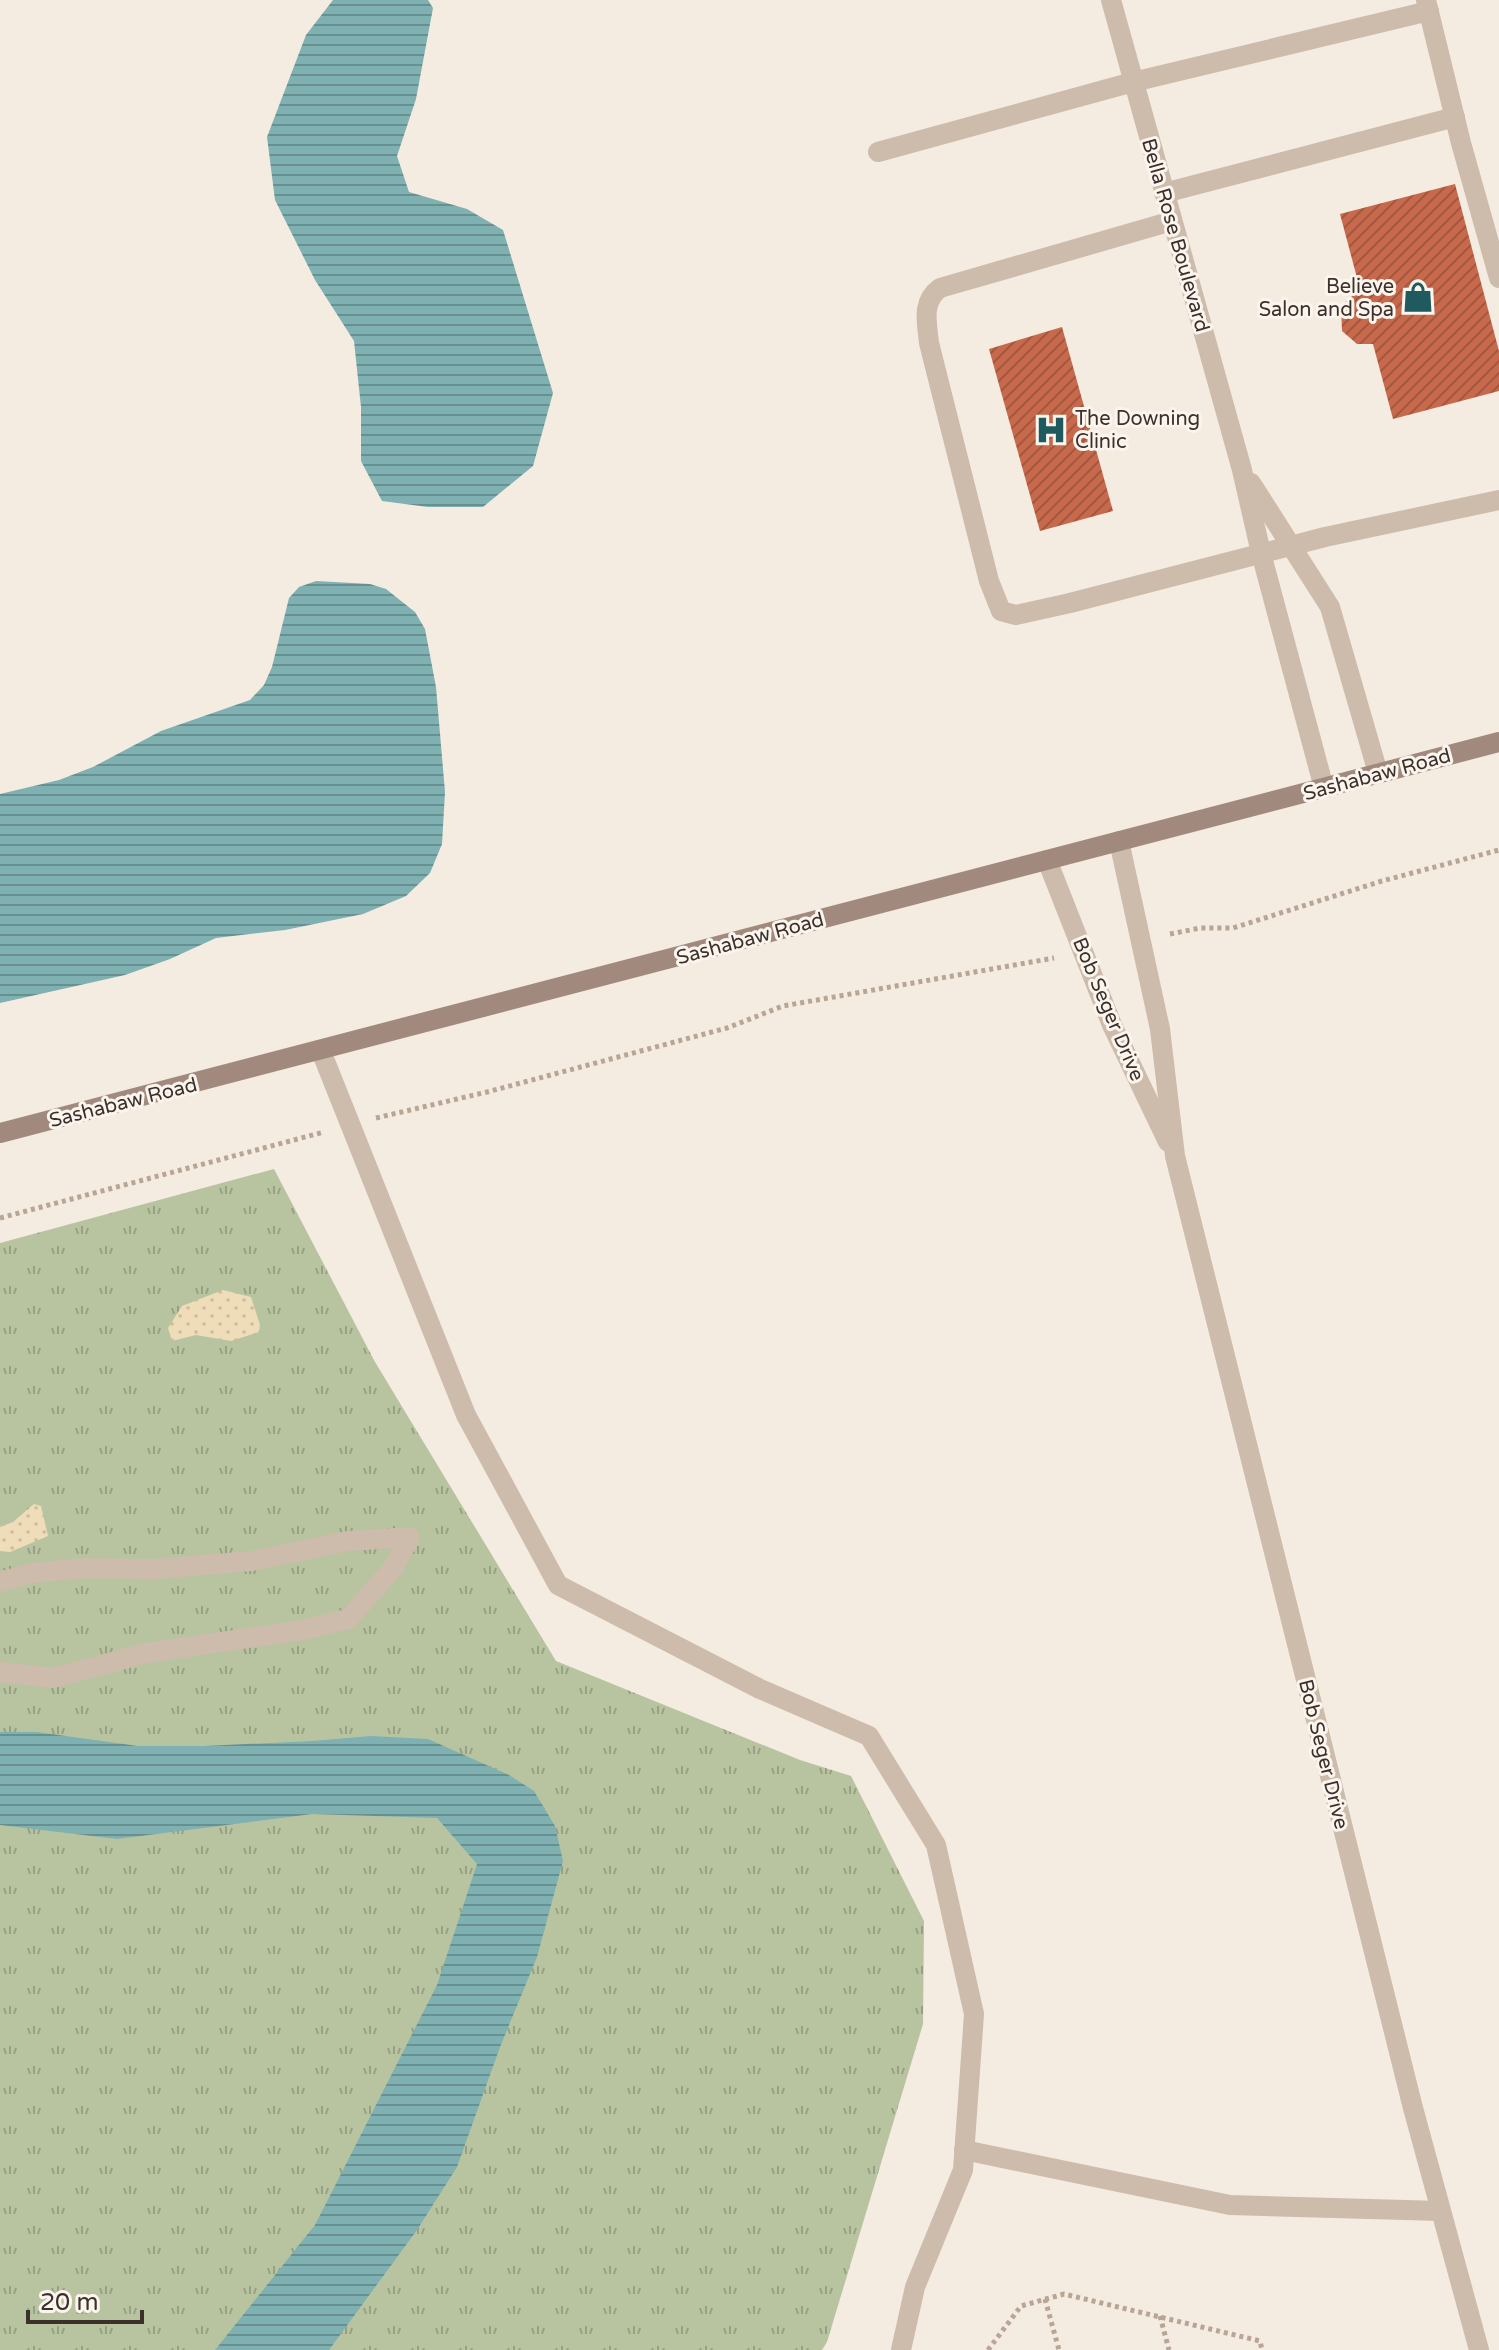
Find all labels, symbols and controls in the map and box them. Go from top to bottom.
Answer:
street label: Bella Rose Boulevard [1136,136,1214,335]
place label: Believe Salon and Spa [1259,275,1394,322]
shop icon: Believe Salon and Spa [1401,280,1435,314]
place label: The Downing Clinic [1075,407,1200,454]
hospital icon: The Downing Clinic [1034,413,1068,447]
street label: Sashabaw Road [1301,744,1454,806]
street label: Sashabaw Road [674,908,827,970]
street label: Bob Seger Drive [1067,934,1149,1085]
street label: Sashabaw Road [47,1073,200,1133]
street label: Bob Seger Drive [1293,1677,1353,1832]
scale bar [28,2274,142,2324]
text: 20 m [40,2288,98,2317]

